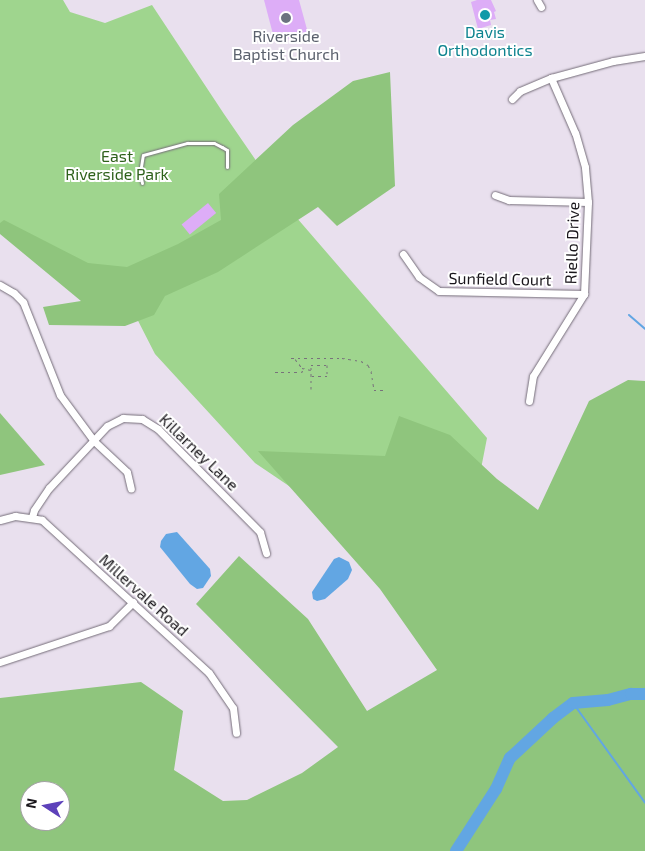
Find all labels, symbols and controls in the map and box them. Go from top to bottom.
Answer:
marker: Davis Orthodontics [479,9,491,21]
marker: Riverside Baptist Church [280,12,292,24]
place label: Davis Orthodontics [437,22,533,60]
place label: Riverside Baptist Church [233,26,339,64]
park label: East Riverside Park [65,146,169,184]
street label: Riello Drive [561,201,583,285]
street label: Sunfield Court [448,269,552,289]
street label: Killarney Lane [155,409,243,495]
street label: Millervale Road [95,550,193,640]
north arrow [20,781,70,831]
text: N [21,797,40,810]

